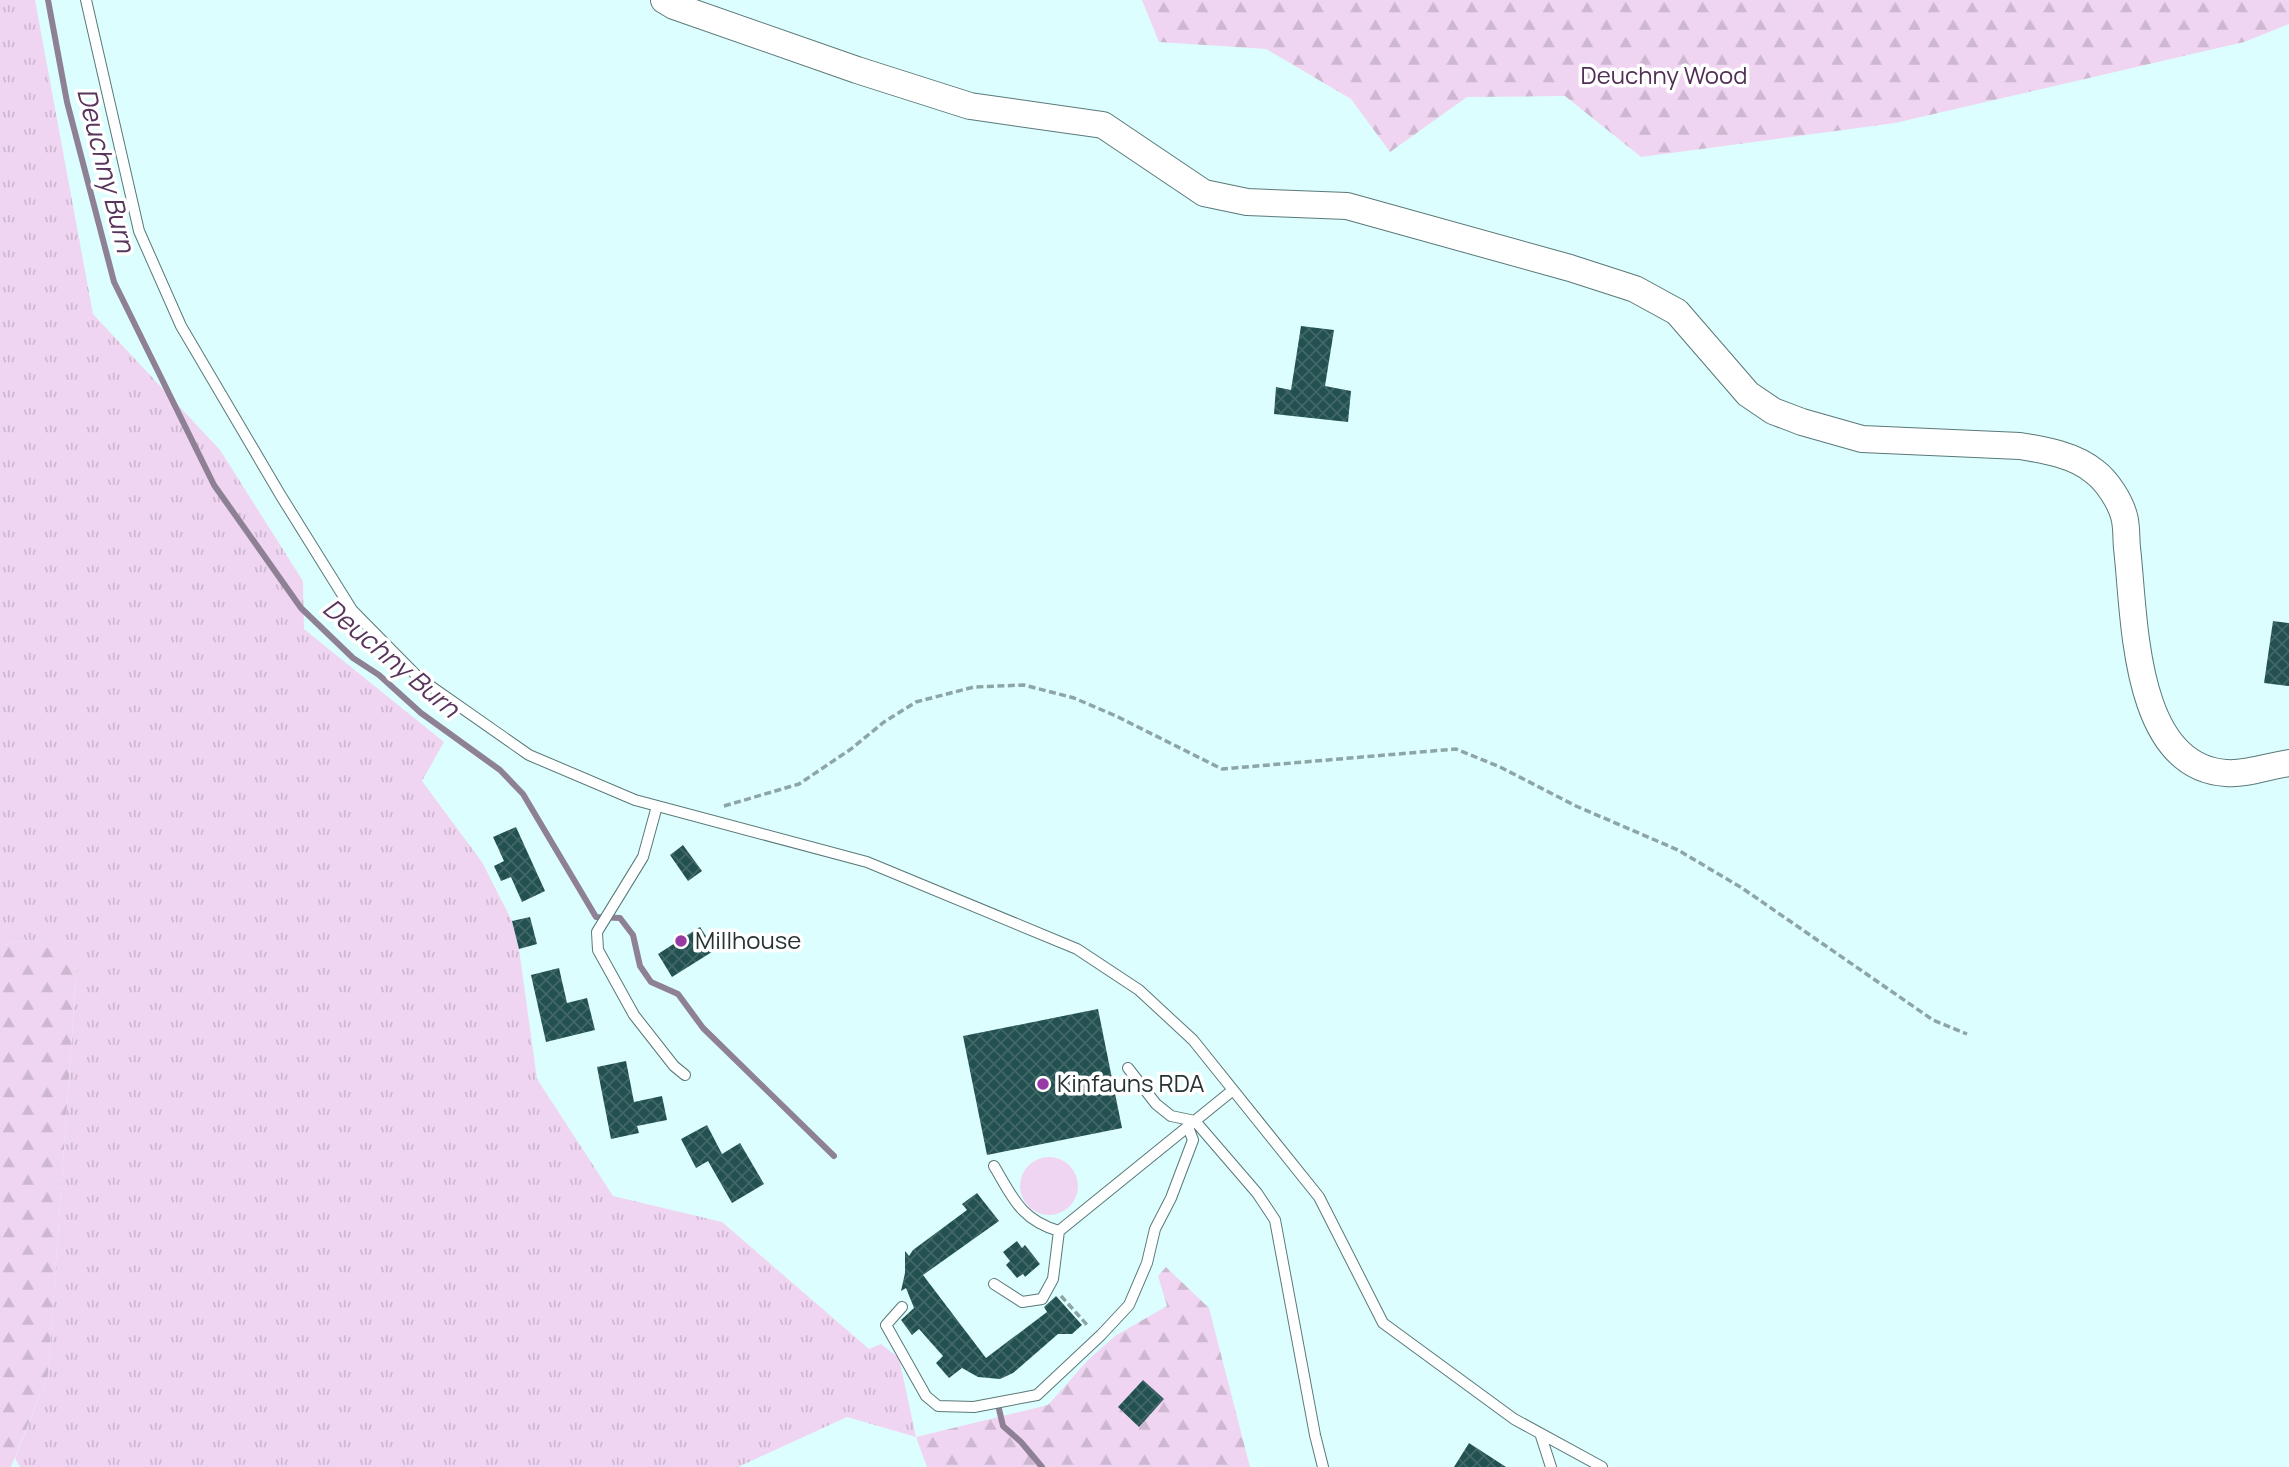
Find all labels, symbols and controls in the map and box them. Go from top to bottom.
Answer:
park label: Deuchny Wood [1581,58,1747,91]
water label: Deuchny Burn [69,84,145,257]
water label: Deuchny Burn [316,589,469,726]
place label: Millhouse [695,923,801,956]
marker: Millhouse [673,933,689,949]
place label: Kinfauns RDA [1057,1066,1204,1099]
marker: Kinfauns RDA [1035,1076,1051,1092]

